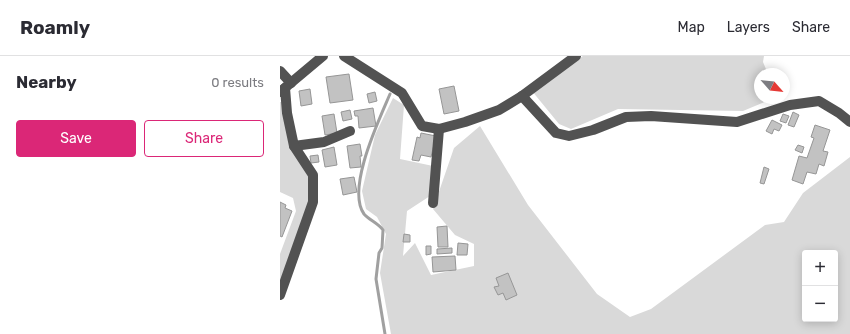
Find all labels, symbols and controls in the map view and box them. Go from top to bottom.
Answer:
text: Roamly [20,16,90,39]
text: Map [678,19,705,36]
text: Layers [727,19,770,36]
text: Share [792,19,830,36]
north arrow [754,68,790,104]
text: Nearby [16,72,77,92]
text: 0 results [211,75,264,90]
button: Save [16,120,136,157]
button: Share [144,120,264,157]
map controls [802,250,838,322]
button: + [802,250,838,286]
button: − [802,286,838,322]

